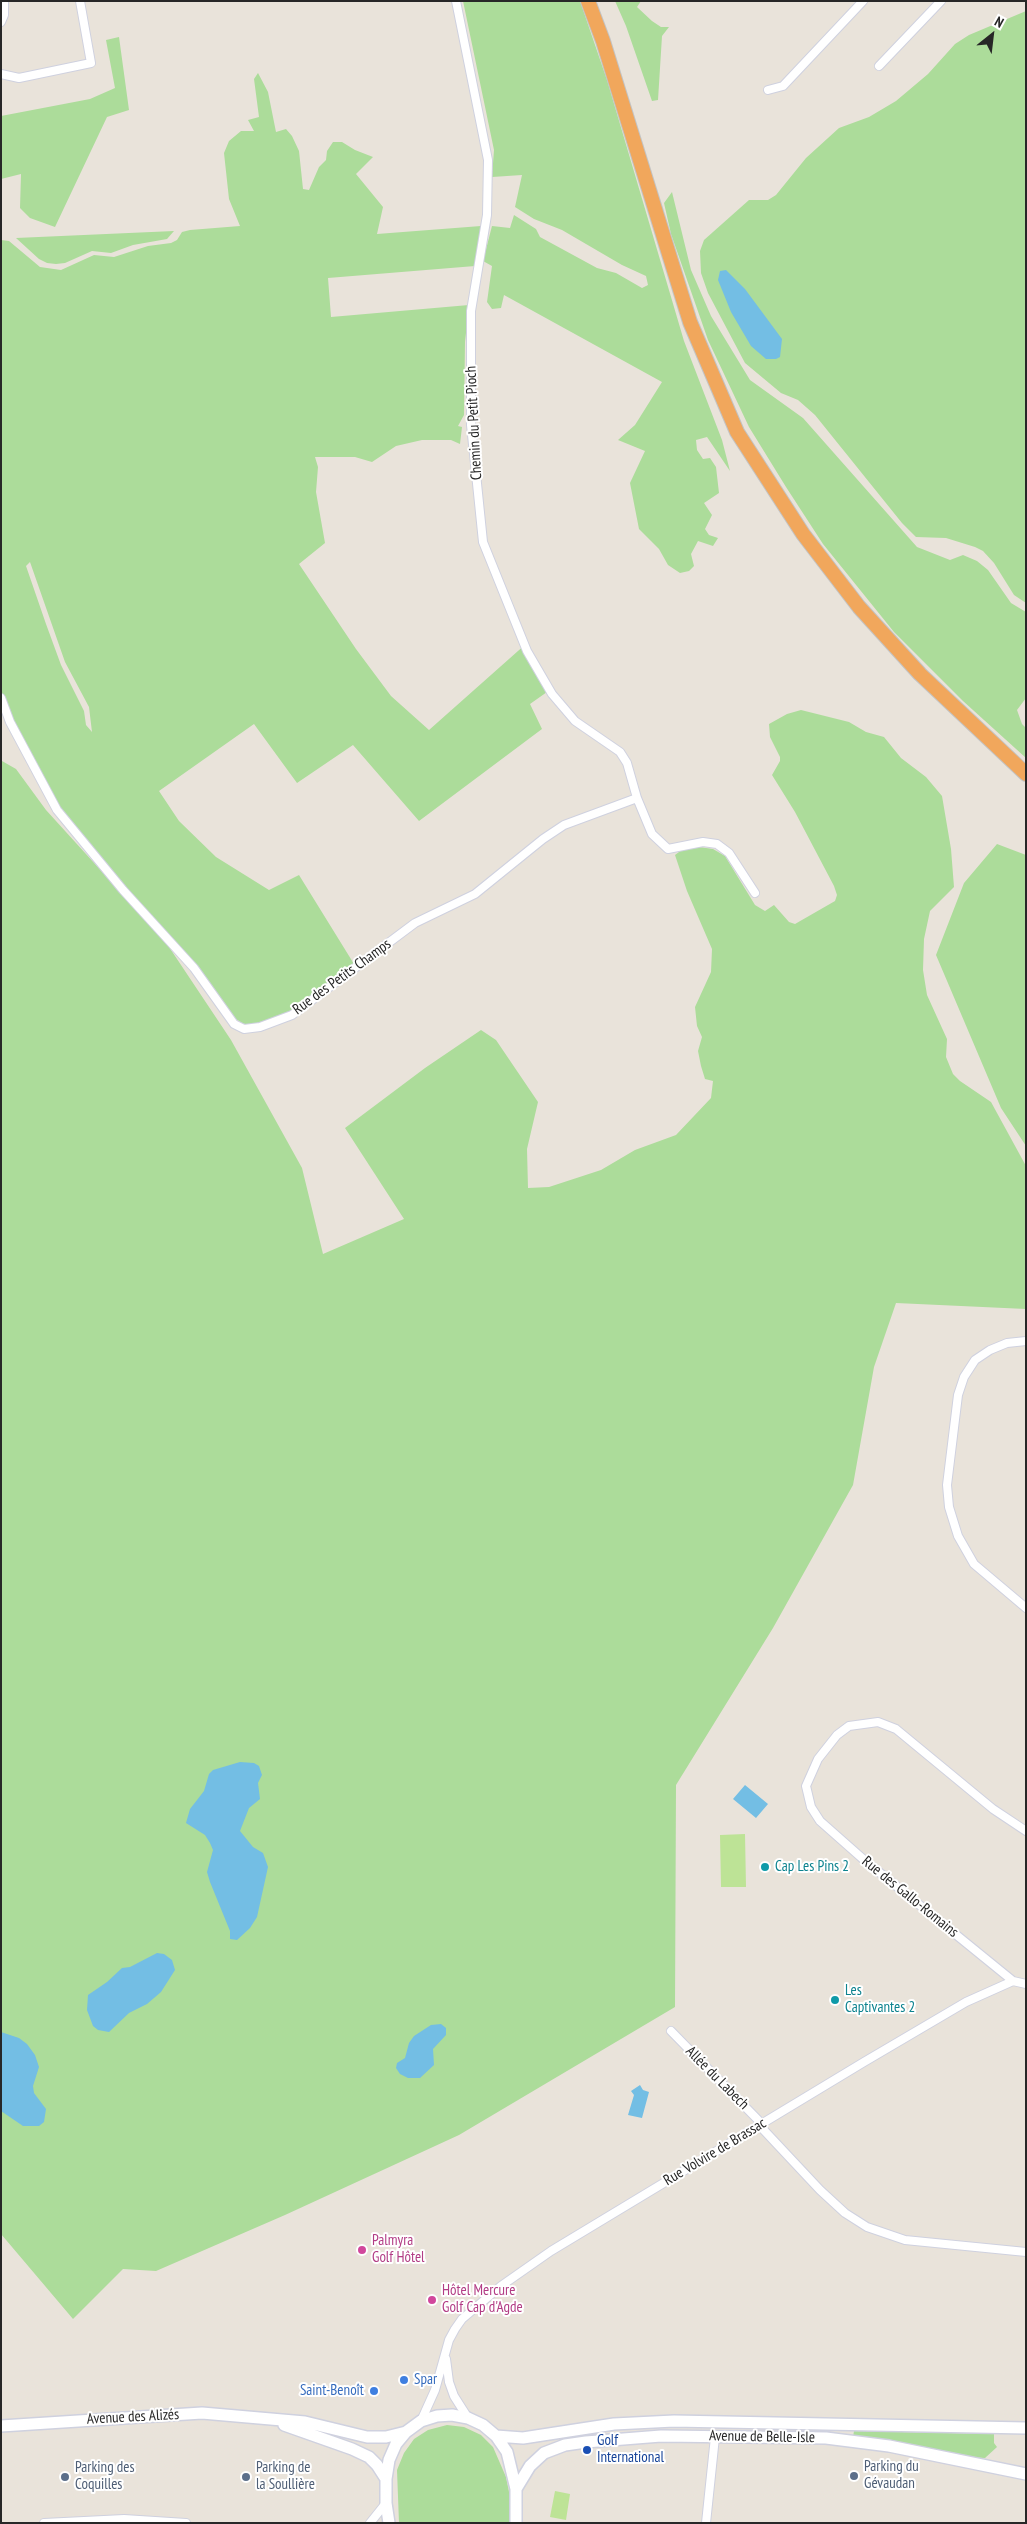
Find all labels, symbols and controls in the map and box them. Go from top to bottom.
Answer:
north arrow [967,10,1017,60]
text: N [992,12,1007,32]
street label: Chemin du Petit Pioch [462,365,486,481]
street label: Rue des Petits Champs [289,935,395,1019]
street label: Rue des Gallo-Romains [858,1853,962,1941]
place label: Cap Les Pins 2 [775,1858,849,1876]
marker: Cap Les Pins 2 [759,1861,771,1873]
place label: Les Captivantes 2 [845,1982,915,2017]
marker: Les Captivantes 2 [829,1994,841,2006]
street label: Allée du Labech [682,2043,752,2113]
street label: Rue Volvire de Brassac [660,2114,770,2190]
place label: Palmyra Golf Hôtel [372,2232,425,2267]
marker: Palmyra Golf Hôtel [356,2244,368,2256]
place label: Hôtel Mercure Golf Cap d'Agde [442,2282,523,2317]
marker: Hôtel Mercure Golf Cap d'Agde [426,2294,438,2306]
place label: Spar [414,2371,437,2389]
marker: Spar [398,2374,410,2386]
place label: Saint-Benoît [300,2382,364,2400]
marker: Saint-Benoît [368,2385,380,2397]
street label: Avenue des Alizés [86,2406,180,2428]
street label: Avenue de Belle-Isle [709,2427,815,2447]
place label: Golf International [597,2432,664,2467]
marker: Golf International [581,2444,593,2456]
place label: Parking du Gévaudan [864,2458,919,2493]
place label: Parking des Coquilles [75,2459,135,2494]
place label: Parking de la Soullière [256,2459,315,2494]
marker: Parking du Gévaudan [848,2470,860,2482]
marker: Parking des Coquilles [59,2471,71,2483]
marker: Parking de la Soullière [240,2471,252,2483]

